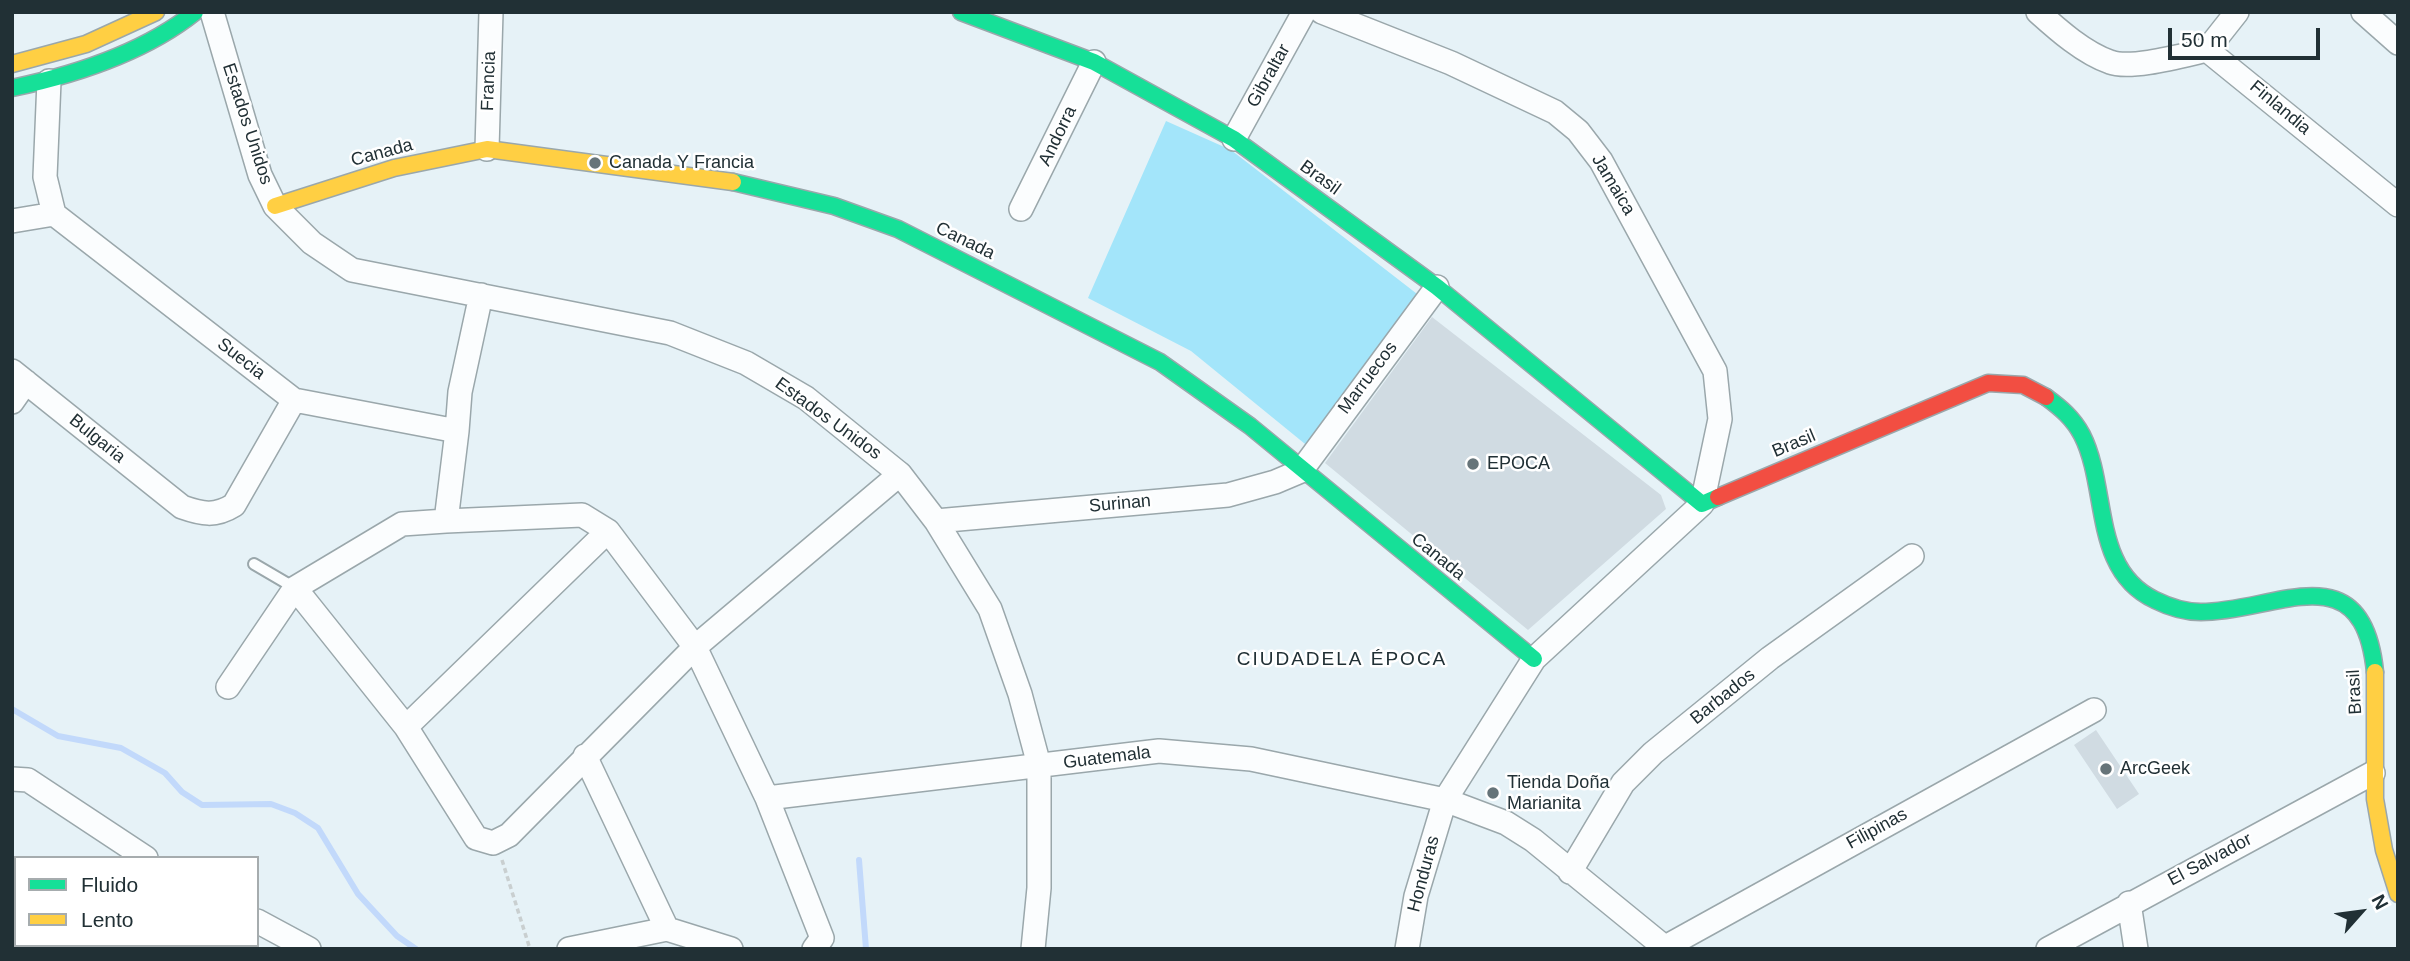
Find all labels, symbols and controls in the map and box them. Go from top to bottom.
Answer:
scale bar [2172,14,2324,58]
text: 50 m [2181,28,2228,51]
street label: Gibraltar [1243,41,1295,111]
street label: Francia [477,51,501,111]
street label: Estados Unidos [217,61,277,187]
street label: Finlandia [2245,76,2315,140]
street label: Andorra [1034,102,1082,170]
street label: Canada [349,134,415,172]
street label: Jamaica [1586,151,1640,219]
place label: Canada Y Francia [609,152,754,174]
marker: Canada Y Francia [587,155,603,171]
street label: Brasil [1295,156,1345,200]
street label: Canada [932,217,998,265]
street label: Suecia [213,334,269,384]
street label: Marruecos [1334,338,1402,418]
street label: Estados Unidos [771,373,885,465]
street label: Bulgaria [65,410,129,468]
street label: Brasil [1769,425,1819,463]
place label: EPOCA [1487,453,1550,475]
marker: EPOCA [1465,456,1481,472]
street label: Surinan [1088,491,1152,517]
street label: Canada [1407,529,1469,585]
district label: CIUDADELA ÉPOCA [1239,649,1445,671]
street label: Barbados [1686,664,1760,730]
street label: Brasil [2343,669,2367,715]
street label: Guatemala [1062,742,1152,774]
place label: ArcGeek [2120,758,2190,780]
marker: ArcGeek [2098,761,2114,777]
place label: Tienda Doña Marianita [1507,772,1609,814]
marker: Tienda Doña Marianita [1485,785,1501,801]
street label: Filipinas [1843,804,1911,854]
street label: El Salvador [2164,829,2256,891]
street label: Honduras [1403,834,1445,914]
legend [14,856,259,947]
text: Fluido [81,873,138,896]
north arrow [2326,877,2396,947]
text: N [2367,891,2392,913]
text: Lento [81,908,134,931]

